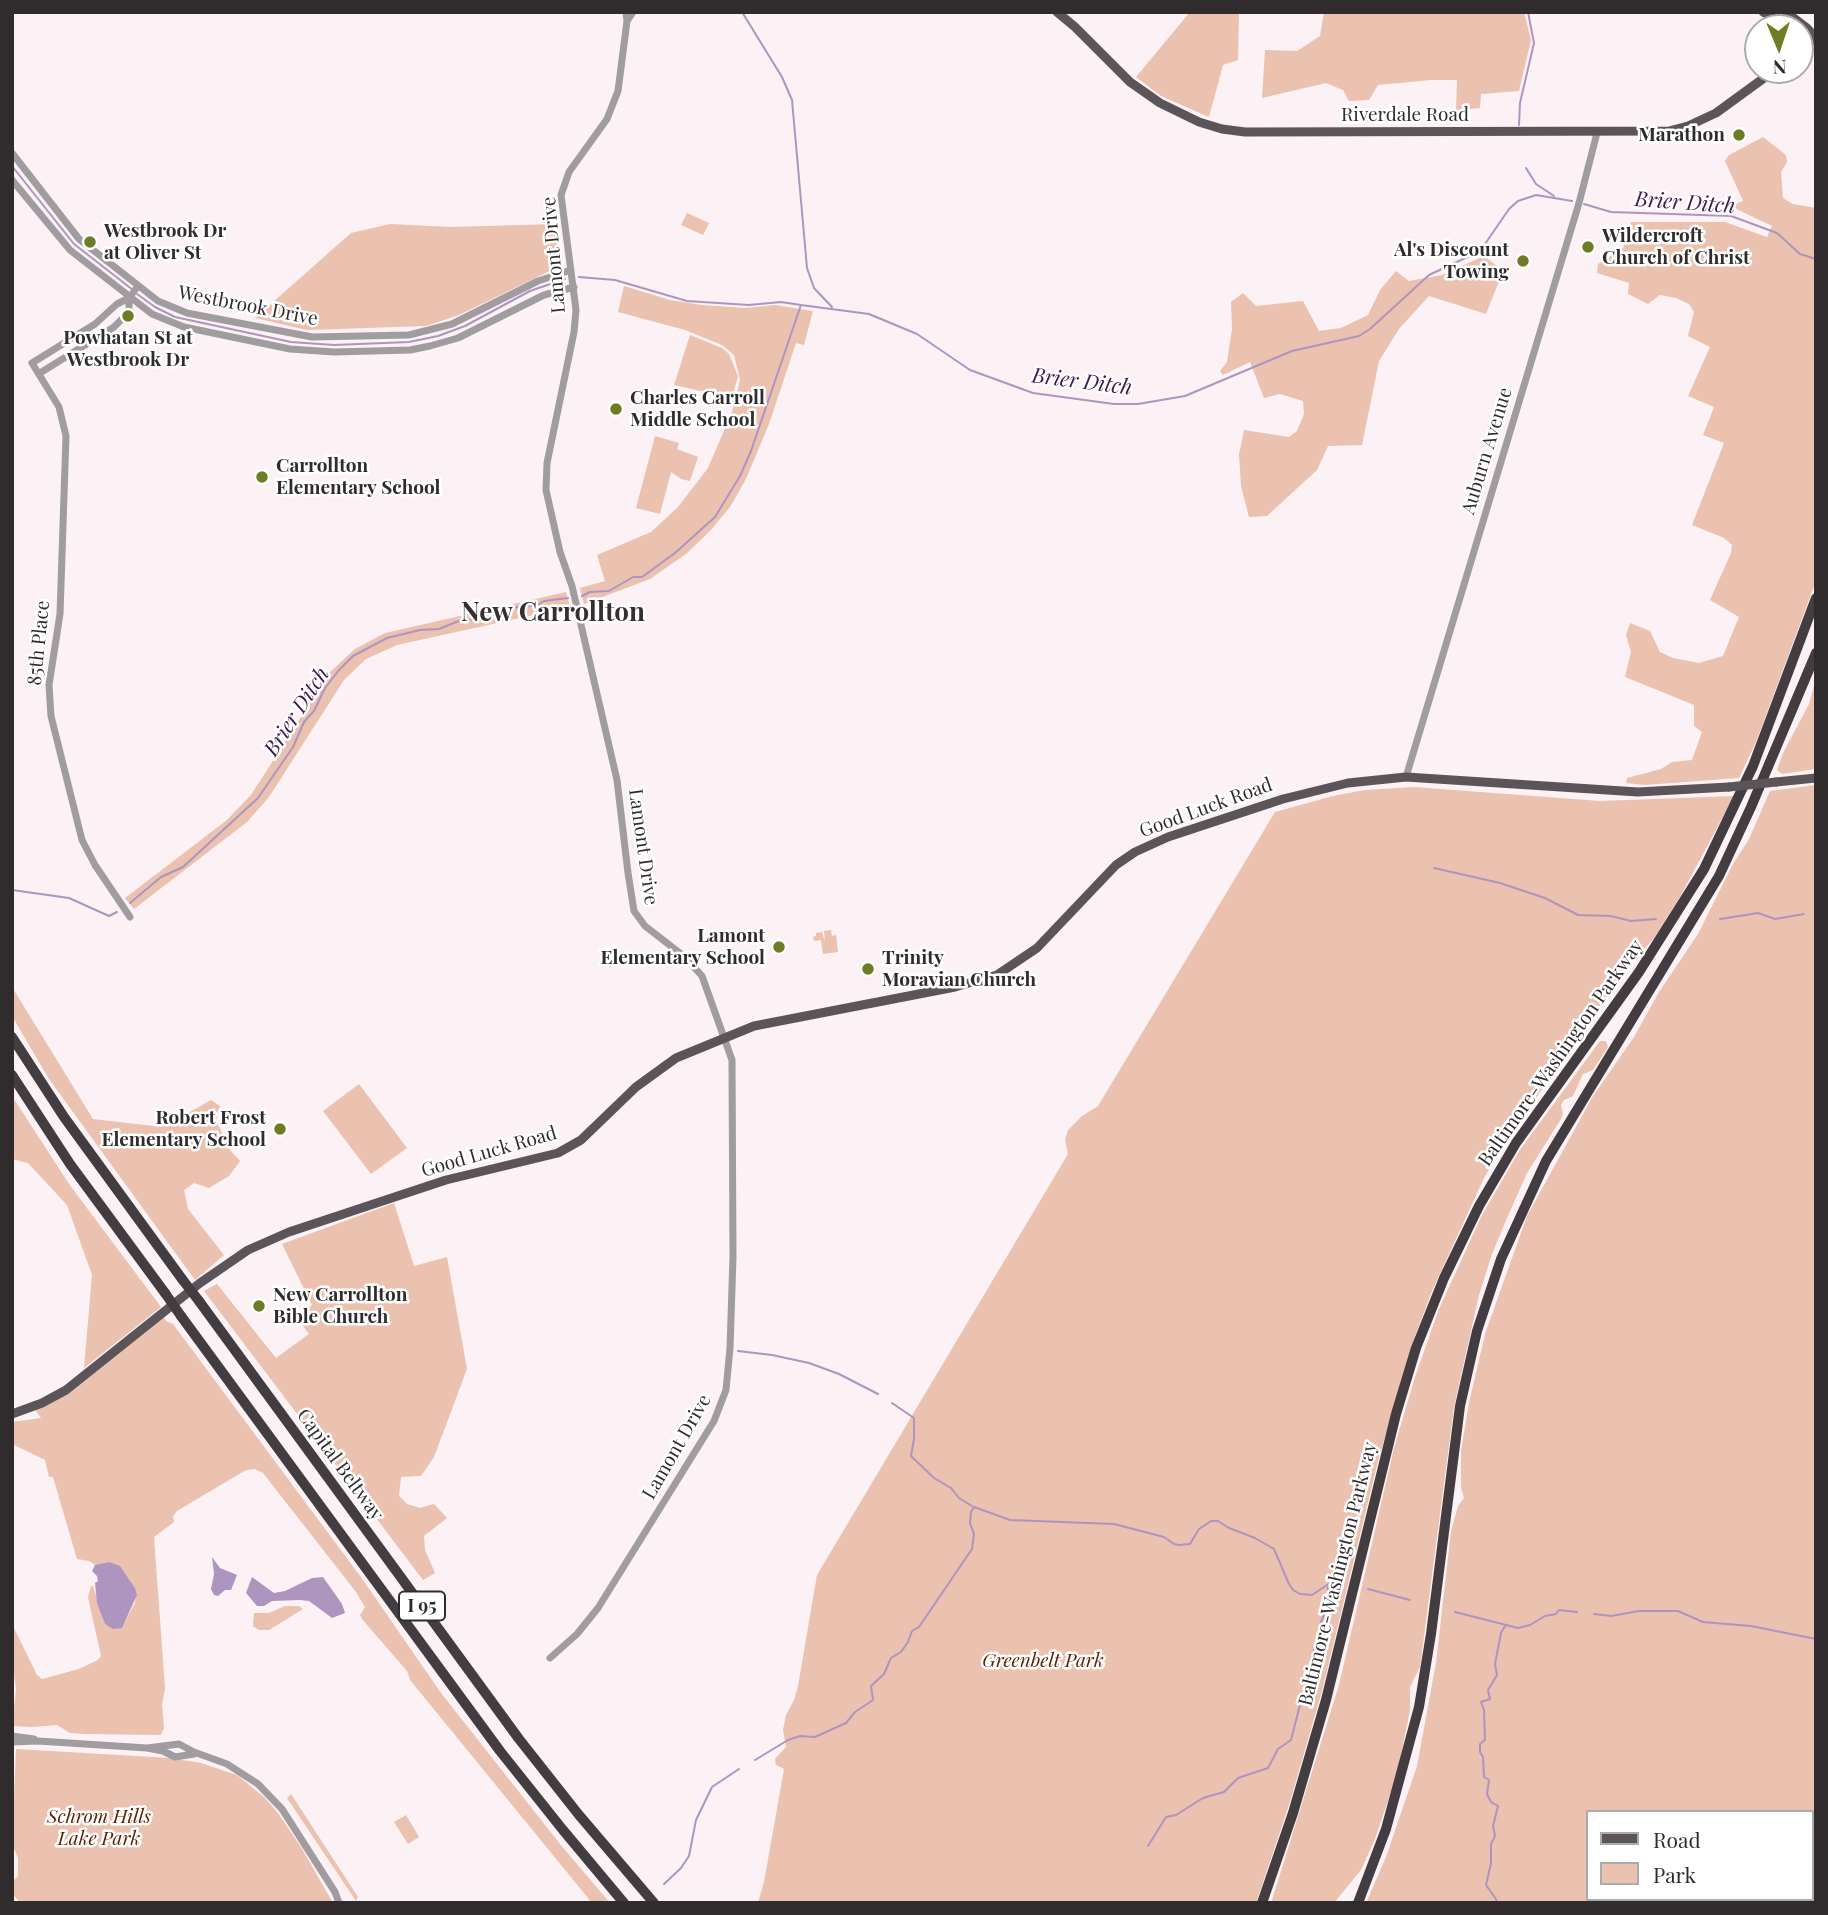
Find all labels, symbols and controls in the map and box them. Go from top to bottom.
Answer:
north arrow [1744,14,1814,84]
text: N [1772,55,1787,81]
street label: Riverdale Road [1341,104,1469,126]
place label: Marathon [1638,124,1725,146]
marker: Marathon [1731,127,1747,143]
water label: Brier Ditch [1634,187,1736,219]
street label: Lamont Drive [538,196,570,314]
place label: Westbrook Dr at Oliver St [104,220,226,264]
place label: Wildercroft Church of Christ [1602,225,1750,269]
marker: Westbrook Dr at Oliver St [82,234,98,250]
place label: Al's Discount Towing [1394,239,1509,283]
marker: Wildercroft Church of Christ [1580,239,1596,255]
marker: Al's Discount Towing [1515,253,1531,269]
street label: Westbrook Drive [176,281,320,331]
marker: Powhatan St at Westbrook Dr [120,308,136,324]
place label: Powhatan St at Westbrook Dr [63,327,193,371]
water label: Brier Ditch [1030,363,1134,401]
street label: Auburn Avenue [1457,385,1517,517]
place label: Charles Carroll Middle School [630,387,765,431]
marker: Charles Carroll Middle School [608,401,624,417]
place label: Carrollton Elementary School [276,455,441,499]
marker: Carrollton Elementary School [254,469,270,485]
district label: New Carrollton [461,597,645,629]
street label: 85th Place [23,600,55,686]
water label: Brier Ditch [259,663,335,761]
street label: Good Luck Road [1136,773,1276,843]
street label: Lamont Drive [624,787,662,907]
place label: Lamont Elementary School [600,925,765,969]
street label: Baltimore-Washington Parkway [1474,935,1648,1171]
marker: Lamont Elementary School [771,939,787,955]
place label: Trinity Moravian Church [882,947,1036,991]
marker: Trinity Moravian Church [860,961,876,977]
place label: Robert Frost Elementary School [101,1107,266,1151]
marker: Robert Frost Elementary School [272,1121,288,1137]
street label: Good Luck Road [419,1122,559,1182]
place label: New Carrollton Bible Church [273,1284,407,1328]
marker: New Carrollton Bible Church [251,1298,267,1314]
street label: Lamont Drive [638,1391,716,1503]
street label: Capital Beltway [292,1405,388,1525]
street label: Baltimore-Washington Parkway [1294,1440,1382,1708]
road number: I 95 [399,1591,445,1620]
park label: Greenbelt Park [982,1650,1104,1672]
park label: Schrom Hills Lake Park [47,1806,151,1850]
legend [1587,1810,1814,1901]
text: Road [1653,1825,1701,1853]
text: Park [1653,1860,1696,1888]

